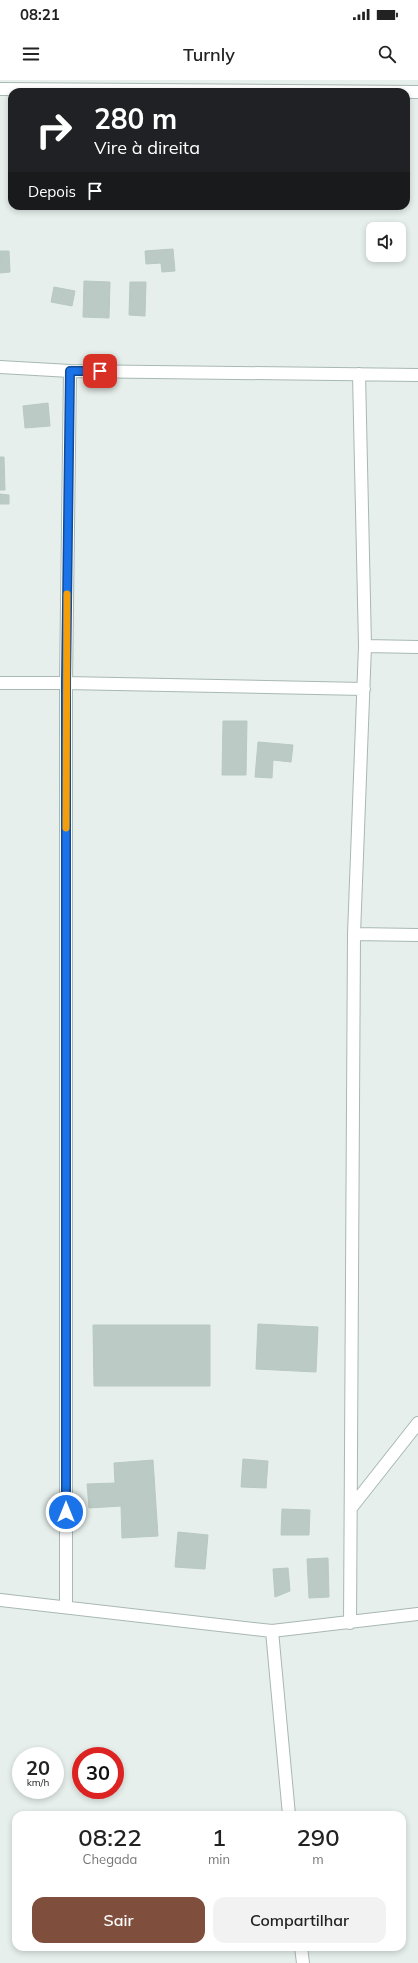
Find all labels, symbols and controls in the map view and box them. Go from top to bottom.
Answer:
text: 08:21 [20,5,60,24]
icon: menu [20,43,42,65]
text: Turnly [183,43,235,66]
icon: search [376,43,398,65]
text: 280 m [94,101,177,136]
icon: right [28,104,80,156]
text: Vire à direita [94,136,200,159]
icon: arrive [84,180,106,202]
text: Depois [28,182,76,201]
map controls [366,222,406,262]
button: sound [366,222,406,262]
pin [83,354,117,388]
icon: arrive [89,360,111,382]
position arrow [45,1491,87,1533]
speed limit sign: 30 [72,1747,124,1799]
text: 20 [26,1755,50,1780]
text: km/h [27,1776,49,1789]
text: 08:22 [78,1822,142,1852]
text: 1 [212,1822,226,1852]
text: 290 [296,1822,340,1852]
text: Chegada [83,1851,137,1867]
text: min [208,1851,230,1867]
text: m [312,1851,324,1867]
button: Sair [32,1897,205,1943]
button: Compartilhar [213,1897,386,1943]

